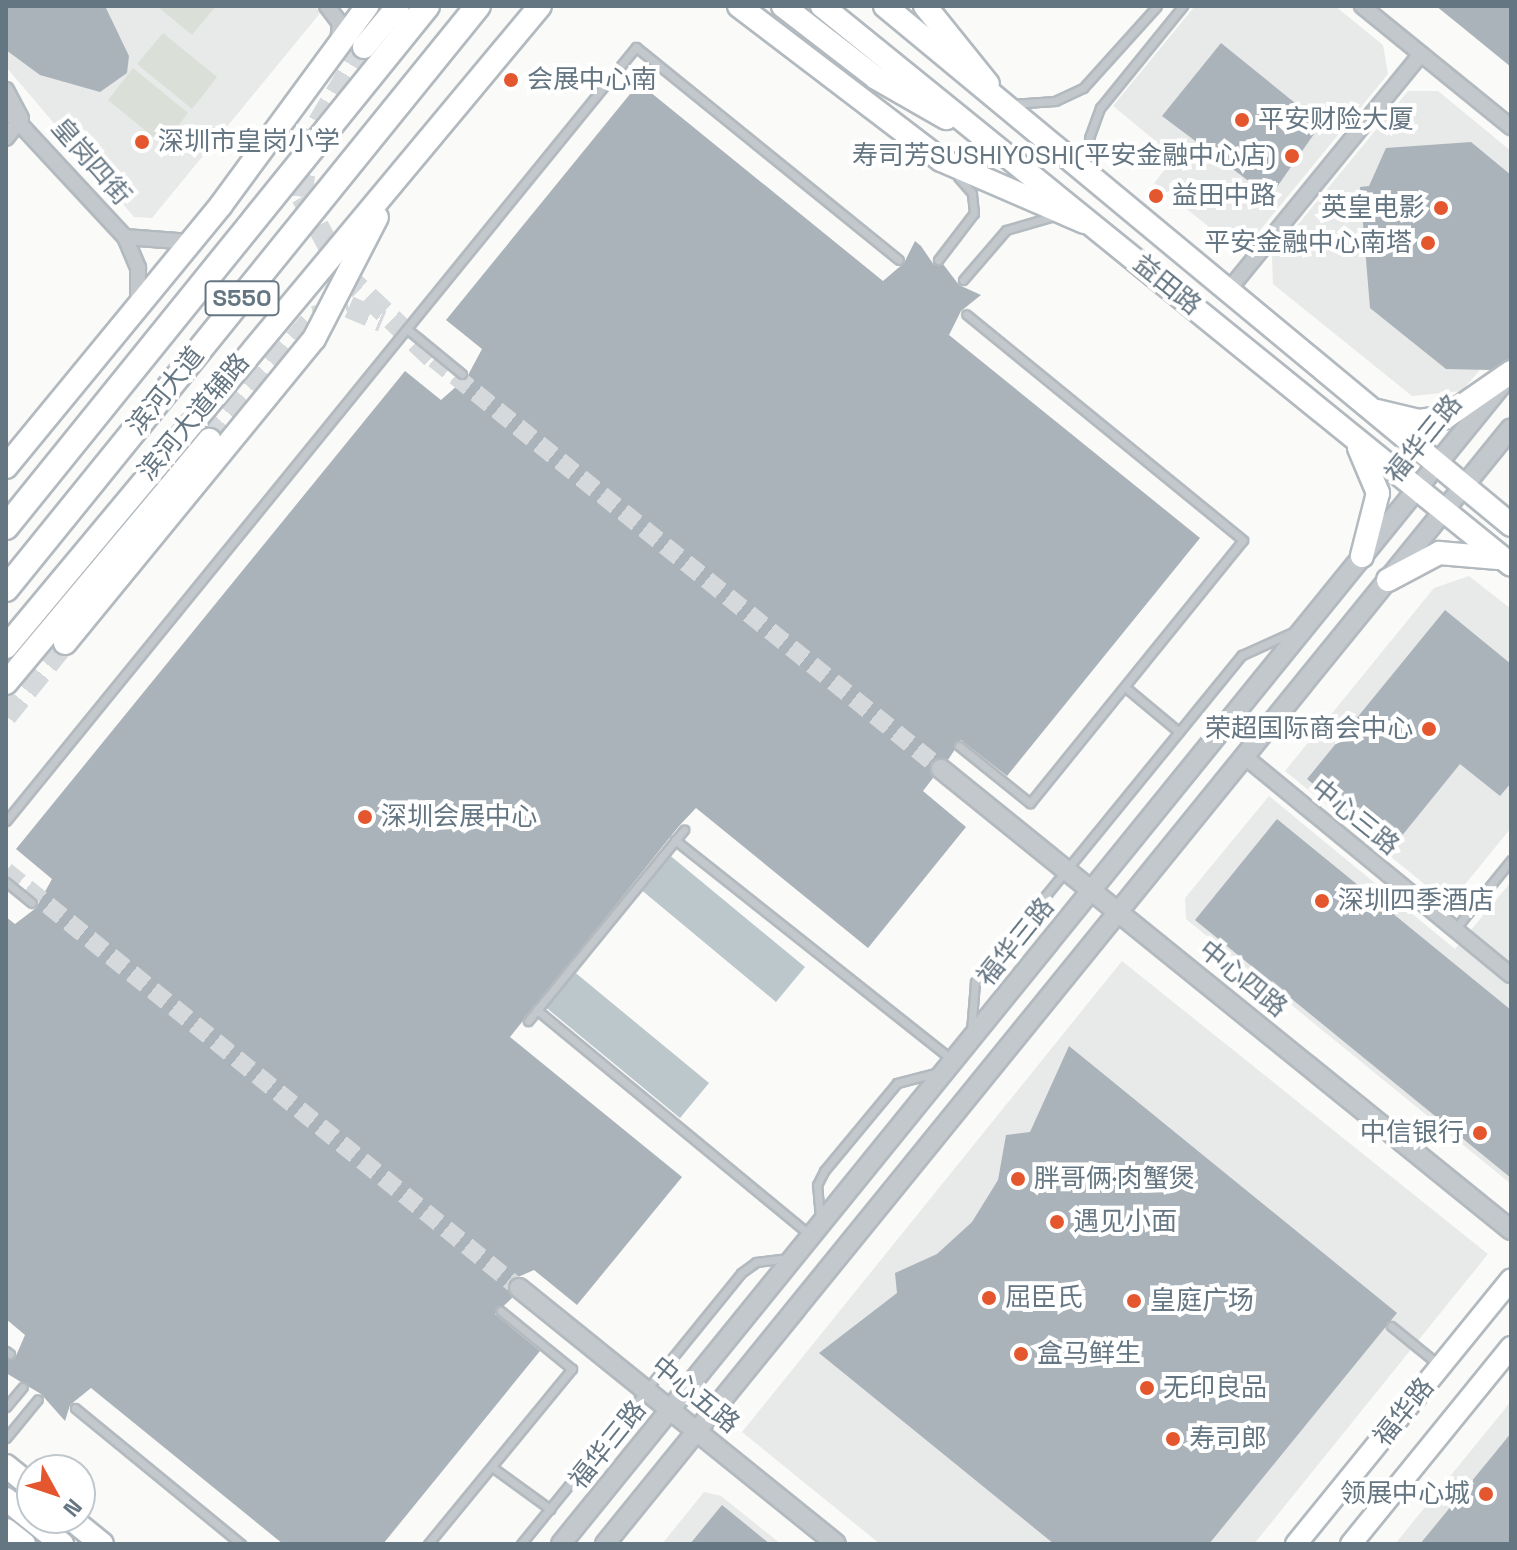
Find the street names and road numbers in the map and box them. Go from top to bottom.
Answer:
street label: 皇岗四街 [45,113,137,211]
street label: 益田路 [1127,248,1207,322]
road number: S550 [204,278,280,318]
street label: 滨河大道 [121,341,211,441]
street label: 滨河大道辅路 [132,347,256,487]
street label: 福华三路 [1379,389,1469,489]
street label: 中心三路 [1305,772,1405,862]
street label: 福华三路 [971,892,1061,992]
street label: 中心四路 [1193,934,1293,1024]
street label: 中心五路 [645,1350,745,1440]
street label: 福华路 [1367,1372,1441,1452]
street label: 福华三路 [563,1395,653,1495]

